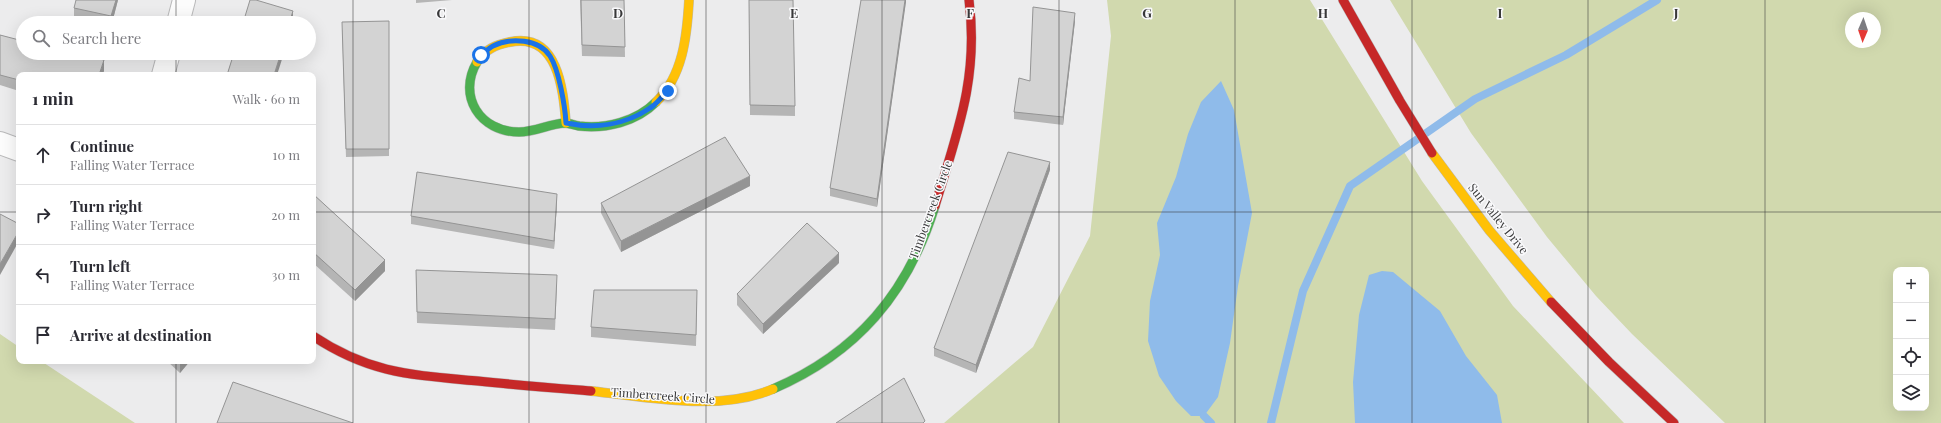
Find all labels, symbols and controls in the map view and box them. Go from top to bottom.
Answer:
text: C [436,4,446,21]
text: D [613,4,623,21]
text: E [790,4,798,21]
text: F [966,4,974,21]
text: G [1142,4,1152,21]
text: H [1318,4,1328,21]
text: I [1498,4,1503,21]
text: J [1673,4,1679,21]
north arrow [1845,12,1881,48]
search box [16,16,316,60]
icon: search [30,27,52,49]
text: Search here [62,28,141,48]
route start [472,46,490,64]
route end [659,82,677,100]
text: 1 min [32,87,74,109]
text: Walk · 60 m [232,90,300,107]
text: Continue [70,136,134,156]
icon: ahead [32,144,54,166]
text: 10 m [273,146,300,163]
text: Falling Water Terrace [70,156,194,173]
street label: Timbercreek Circle [905,158,955,261]
street label: Sun Valley Drive [1465,180,1532,257]
text: Turn right [70,196,143,216]
icon: right [32,204,54,226]
text: 20 m [271,206,300,223]
text: Falling Water Terrace [70,216,194,233]
text: Turn left [70,256,131,276]
icon: left [32,264,54,286]
text: 30 m [272,266,300,283]
map controls [1893,267,1929,411]
button: + [1893,267,1929,303]
text: Falling Water Terrace [70,276,194,293]
button: − [1893,303,1929,339]
icon: arrive [32,324,54,346]
text: Arrive at destination [70,325,212,345]
button: locate [1893,339,1929,375]
button: layers [1893,375,1929,411]
street label: Timbercreek Circle [611,383,716,407]

